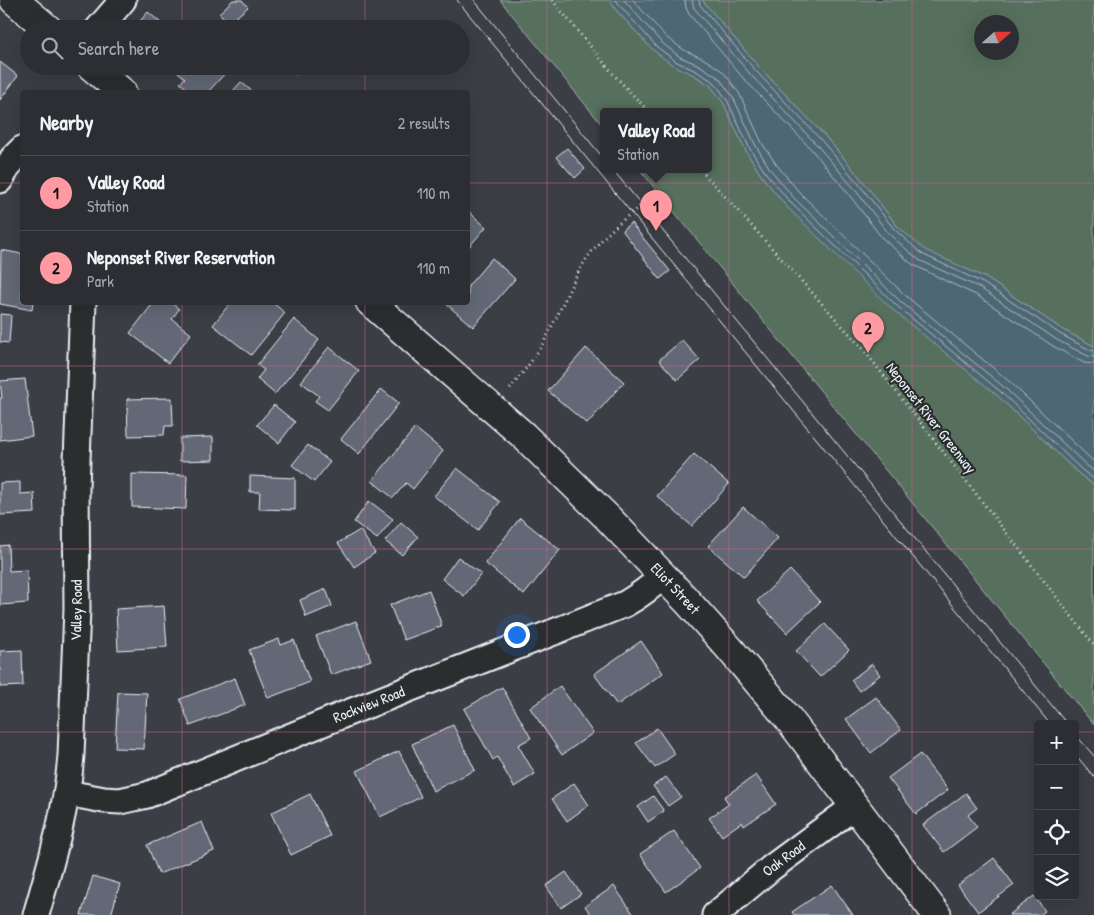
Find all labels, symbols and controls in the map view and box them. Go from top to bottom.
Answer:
north arrow [974,15,1019,60]
search box [20,20,470,75]
icon: search [38,34,66,62]
text: Search here [78,35,159,61]
text: Nearby [40,108,93,137]
popup [600,108,712,173]
text: 2 results [398,112,450,134]
text: Valley Road [617,117,695,143]
text: Station [617,143,659,165]
text: Valley Road [87,169,164,195]
text: 1 [53,182,59,204]
text: 110 m [417,182,450,204]
pin: 1 [640,190,672,231]
text: Station [87,195,129,217]
text: Neponset River Reservation [87,244,275,270]
text: 2 [52,257,60,279]
text: 110 m [417,257,450,279]
text: Park [87,270,114,292]
pin: 2 [852,312,884,353]
street label: Neponset River Greenway [881,358,981,478]
street label: Eliot Street [646,558,706,619]
street label: Valley Road [65,579,87,641]
your location [504,622,530,648]
street label: Rockview Road [330,681,408,728]
map controls [1034,720,1079,900]
button: + [1034,720,1079,765]
button: − [1034,765,1079,810]
button: locate [1034,810,1079,855]
street label: Oak Road [758,835,809,881]
button: layers [1034,855,1079,900]

